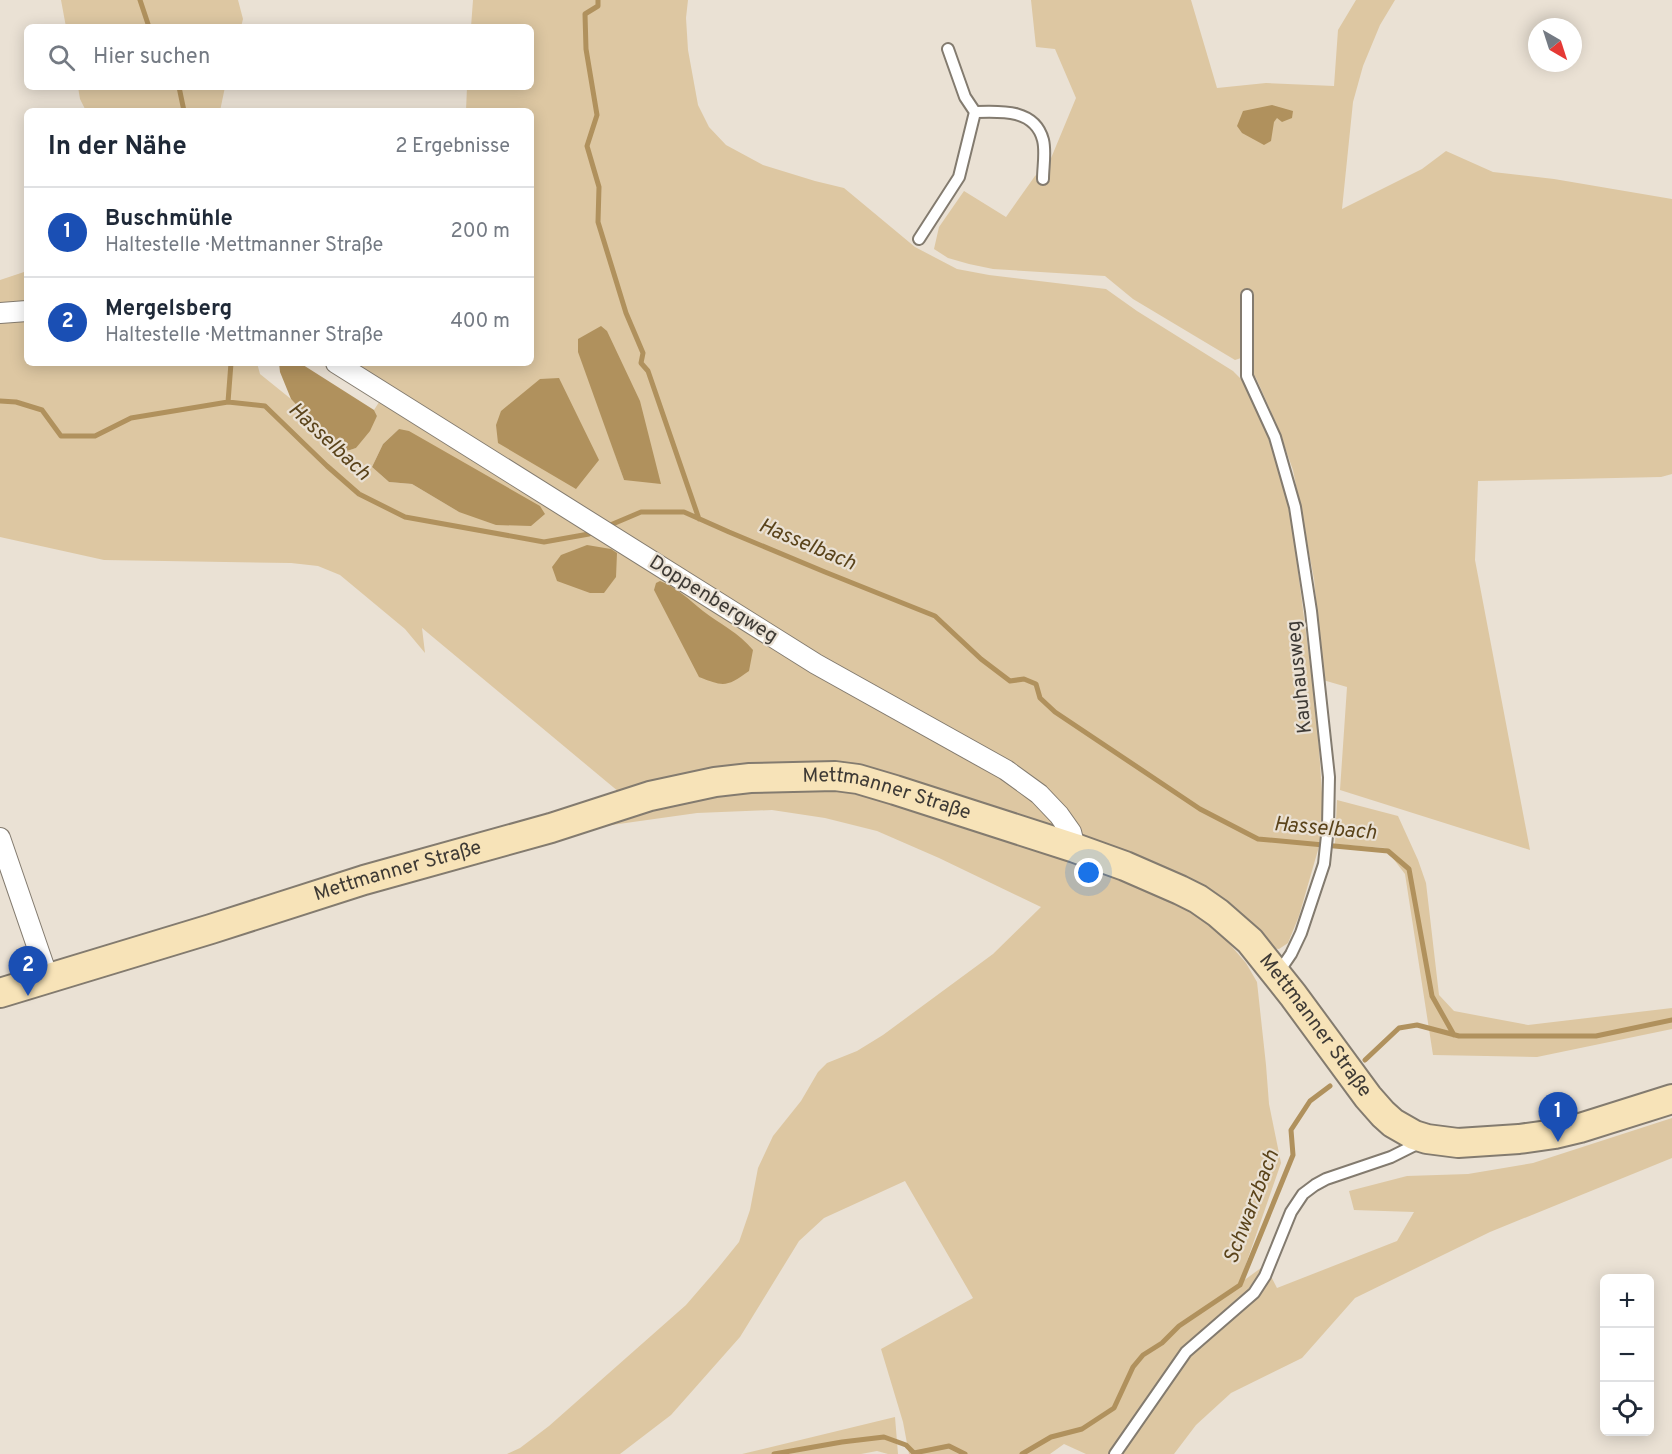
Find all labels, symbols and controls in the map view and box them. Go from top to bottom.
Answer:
north arrow [1528,18,1582,72]
search box [24,24,534,90]
icon: search [45,41,78,74]
text: Hier suchen [93,44,210,71]
text: In der Nähe [48,131,187,164]
text: 2 Ergebnisse [395,134,510,160]
text: Buschmühle [105,206,233,233]
text: 1 [64,219,72,245]
text: 200 m [451,219,510,245]
text: Haltestelle · Mettmanner Straße [105,233,383,259]
text: Mergelsberg [105,296,232,323]
text: 2 [61,309,74,335]
text: 400 m [450,309,510,335]
text: Haltestelle · Mettmanner Straße [105,323,383,349]
water label: Hasselbach [282,397,376,487]
water label: Hasselbach [754,512,860,578]
street label: Doppenbergweg [644,550,782,650]
street label: Kauhausweg [1281,619,1319,735]
street label: Mettmanner Straße [802,763,974,827]
water label: Hasselbach [1272,811,1378,847]
street label: Mettmanner Straße [311,835,485,908]
your location [1074,858,1103,887]
pin: 2 [9,946,48,996]
street label: Mettmanner Straße [1252,949,1377,1103]
pin: 1 [1538,1092,1578,1142]
water label: Schwarzbach [1218,1146,1286,1268]
map controls [1600,1274,1654,1436]
button: + [1600,1274,1654,1328]
button: − [1600,1328,1654,1382]
button: locate [1600,1382,1654,1436]

